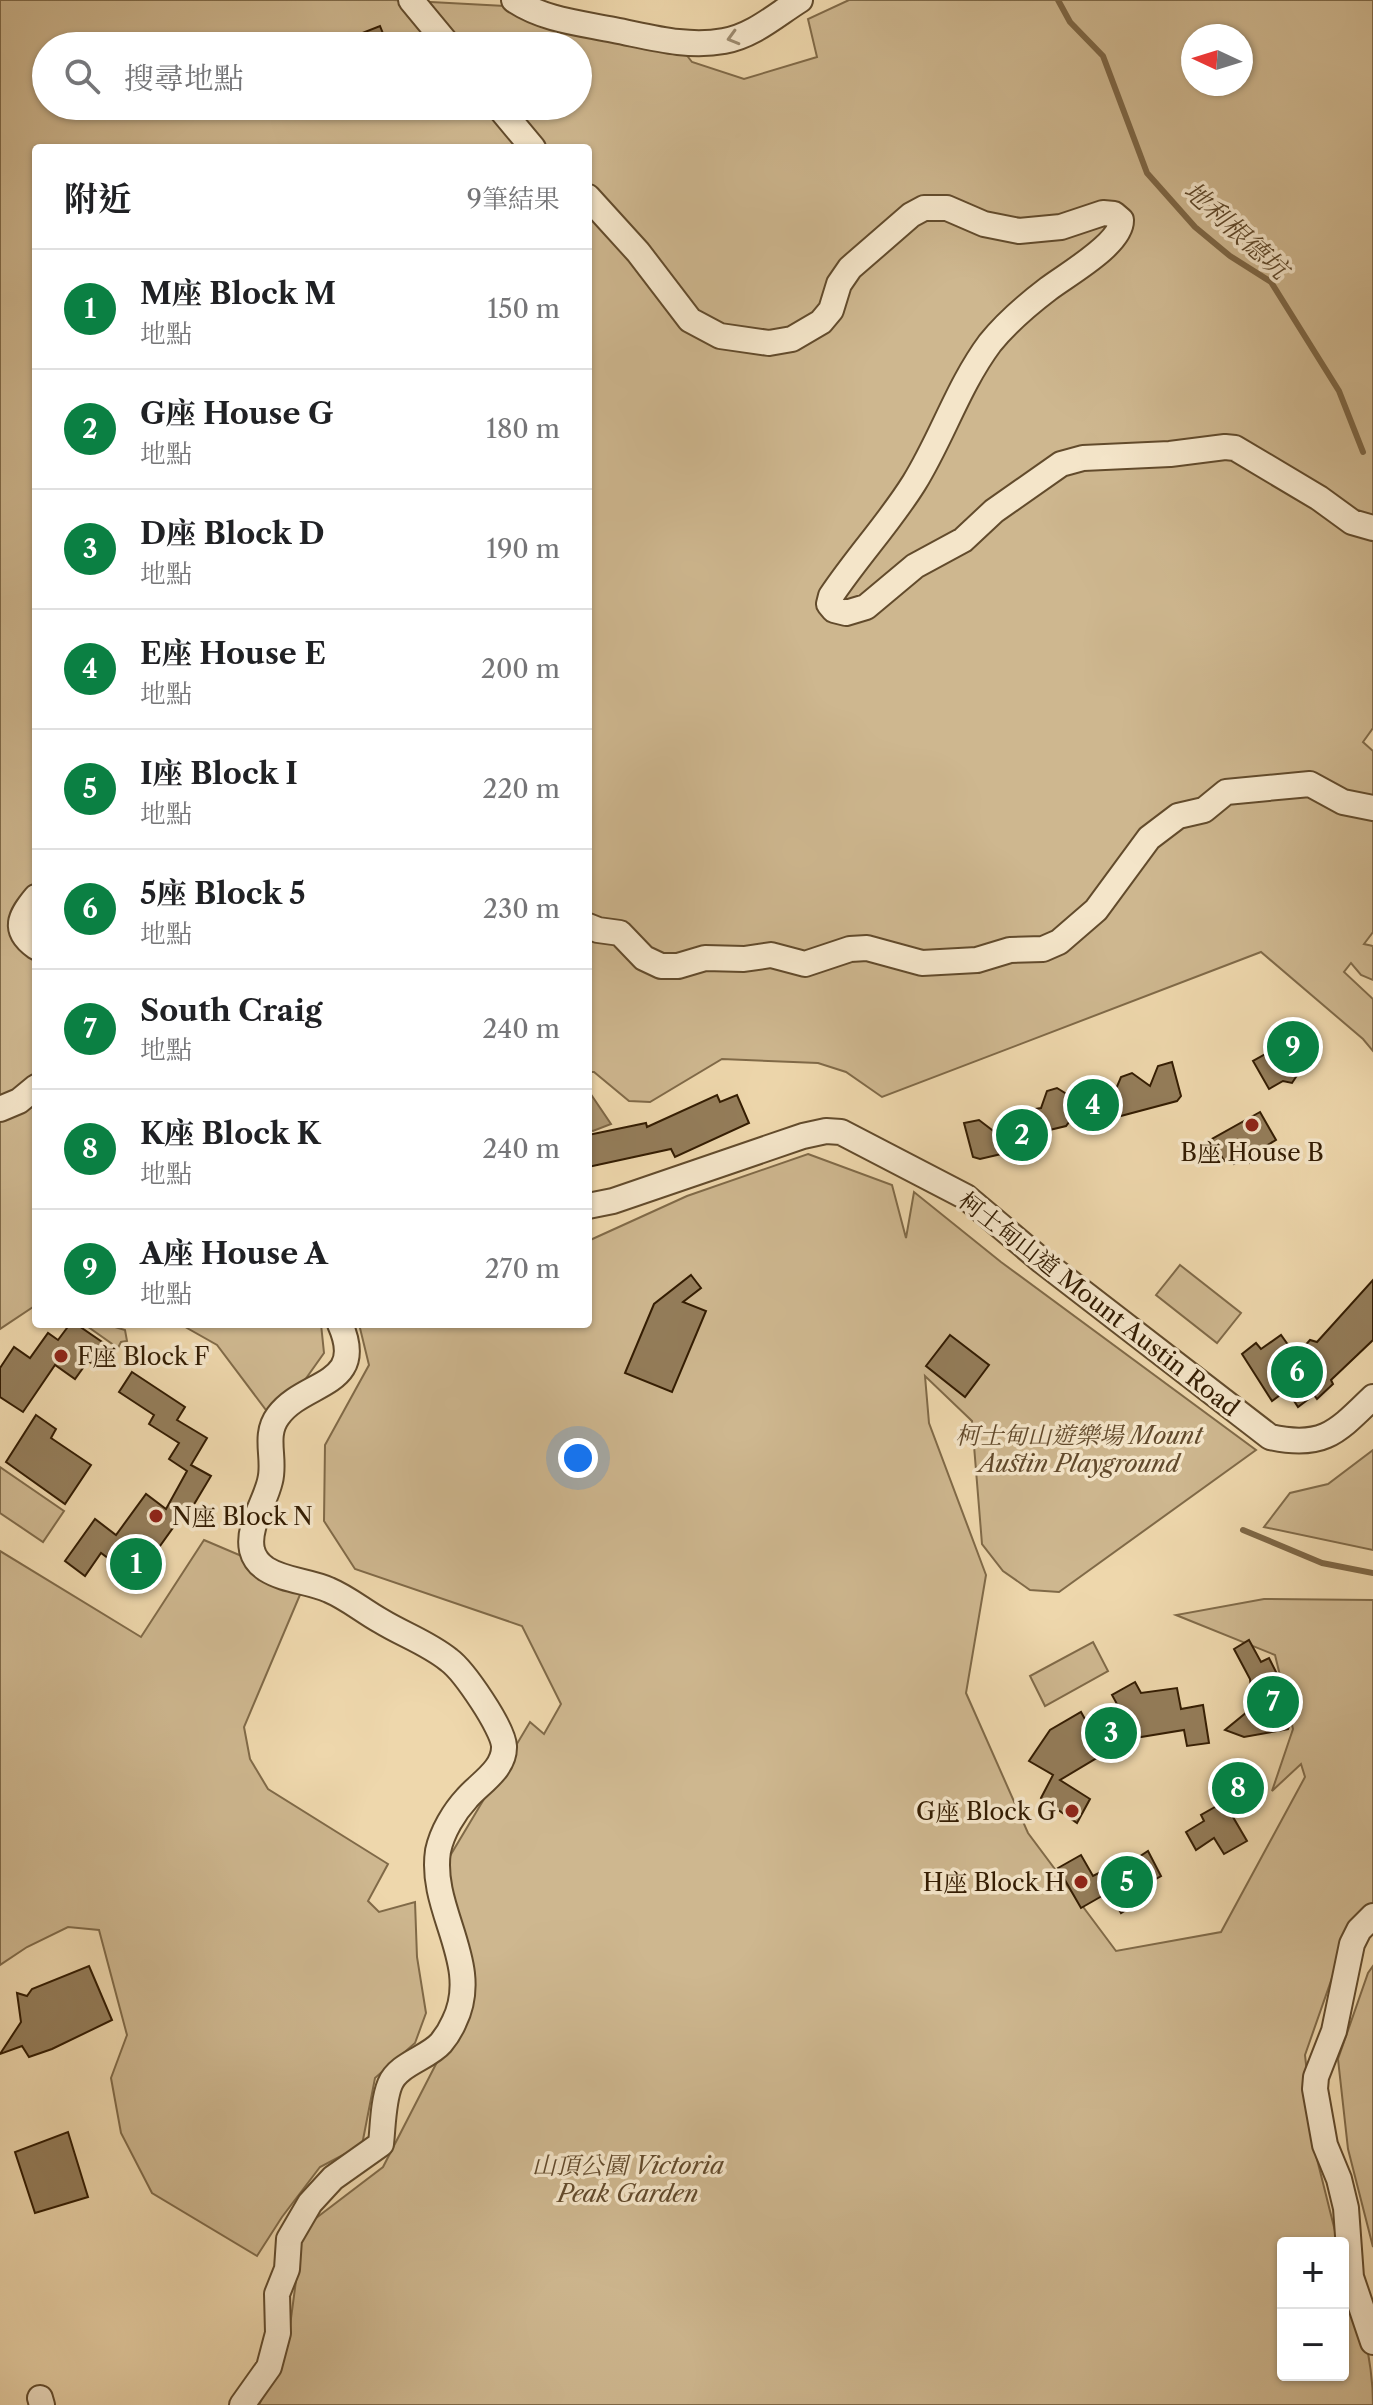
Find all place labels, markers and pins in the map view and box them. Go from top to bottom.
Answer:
pin: 9 [1267,1017,1319,1077]
pin: 4 [1067,1075,1119,1135]
pin: 2 [996,1105,1048,1165]
marker: B座 House B [1243,1116,1261,1134]
place label: B座 House B [1180,1138,1324,1167]
place label: F座 Block F [77,1342,209,1371]
pin: 6 [1271,1342,1323,1402]
marker: F座 Block F [52,1347,70,1365]
place label: N座 Block N [172,1502,313,1531]
marker: N座 Block N [147,1507,165,1525]
pin: 1 [110,1534,162,1594]
pin: 7 [1247,1672,1299,1732]
pin: 3 [1085,1703,1137,1763]
pin: 8 [1212,1758,1264,1818]
place label: G座 Block G [916,1797,1056,1826]
marker: G座 Block G [1063,1802,1081,1820]
pin: 5 [1101,1852,1153,1912]
place label: H座 Block H [923,1868,1065,1897]
marker: H座 Block H [1072,1873,1090,1891]

